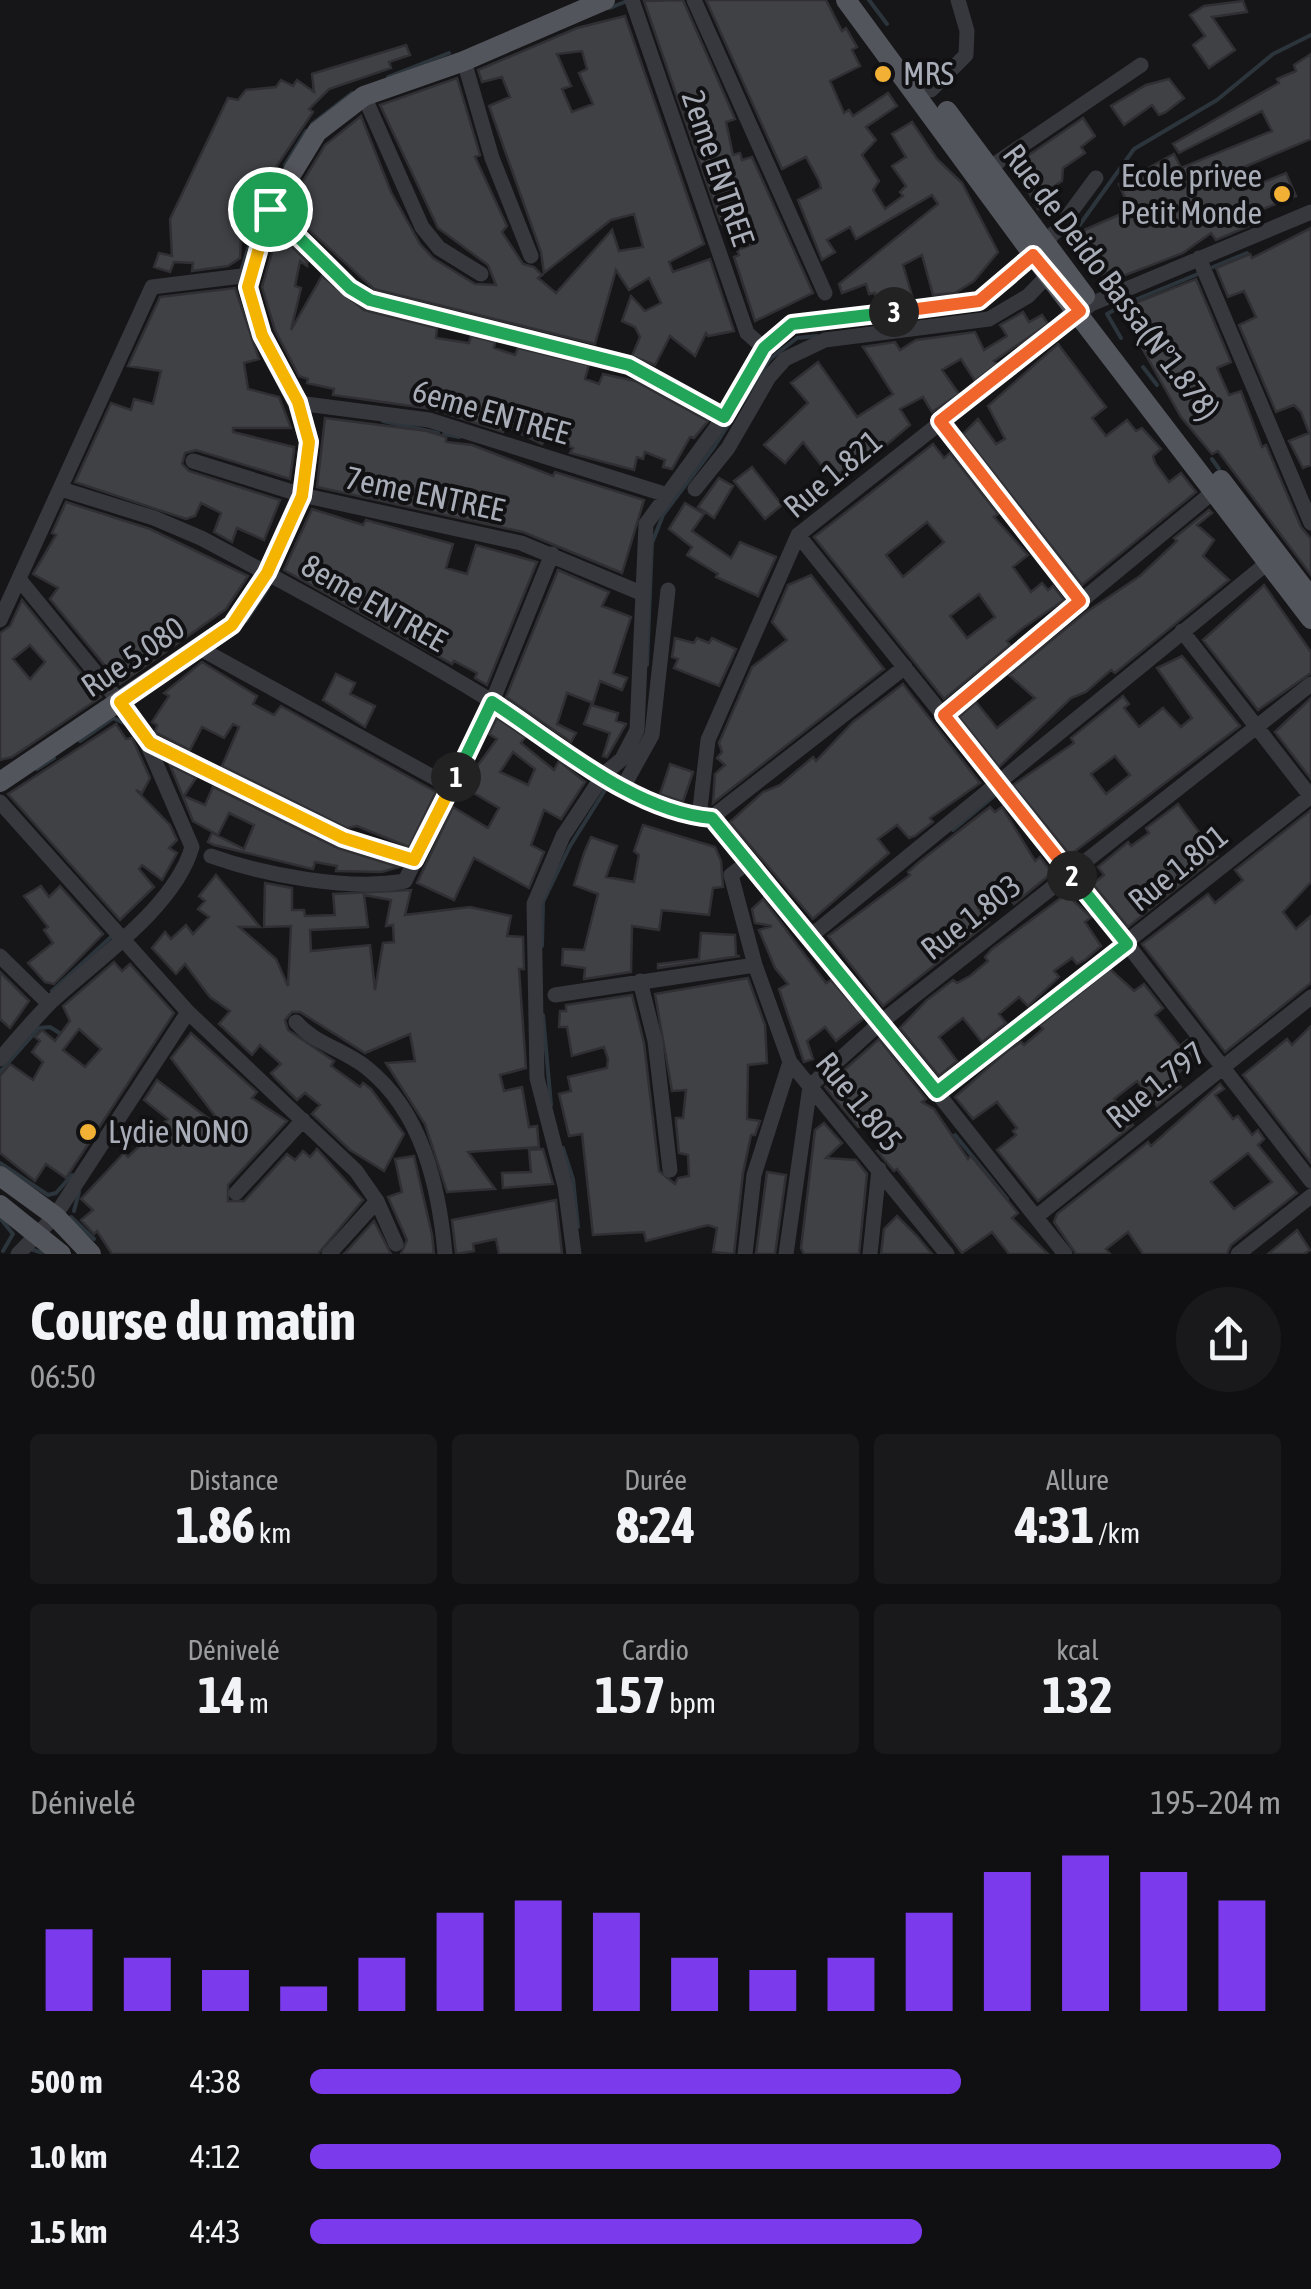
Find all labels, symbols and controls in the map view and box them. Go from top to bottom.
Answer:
place label: MRS [903,55,954,92]
marker: MRS [872,63,894,85]
street label: 2eme ENTREE [675,86,762,250]
street label: Rue de Deido Bassa(N°1.878) [996,137,1227,427]
place label: Ecole privee Petit Monde [1120,157,1262,231]
pin [228,167,313,252]
icon: arrive [243,182,298,237]
marker: Ecole privee Petit Monde [1271,183,1293,205]
pin: 3 [869,287,919,337]
text: 3 [887,296,901,328]
street label: 6eme ENTREE [408,371,574,452]
street label: Rue 1.821 [776,422,889,525]
street label: 7eme ENTREE [342,459,508,528]
street label: 8eme ENTREE [295,546,454,659]
street label: Rue 5.080 [74,609,191,704]
pin: 1 [431,752,481,802]
text: 1 [449,761,463,793]
street label: Rue 1.801 [1121,817,1234,919]
pin: 2 [1047,851,1097,901]
text: 2 [1065,860,1079,892]
street label: Rue 1.803 [914,866,1028,967]
street label: Rue 1.797 [1099,1034,1212,1136]
street label: Rue 1.805 [808,1045,910,1158]
place label: Lydie NONO [108,1113,249,1150]
marker: Lydie NONO [77,1121,99,1143]
button: share [1176,1287,1281,1392]
text: Course du matin [30,1289,356,1352]
text: 06:50 [30,1358,96,1395]
text: Distance [189,1464,278,1496]
text: Durée [624,1464,687,1496]
text: Allure [1046,1464,1109,1496]
text: 1.86 [176,1496,255,1554]
text: 8:24 [616,1496,695,1554]
text: 4:31 [1015,1496,1094,1554]
text: km [255,1517,291,1549]
text: /km [1094,1517,1140,1549]
text: Dénivelé [187,1634,280,1666]
text: Cardio [622,1634,689,1666]
text: kcal [1056,1634,1099,1666]
text: 14 [198,1666,245,1724]
text: 157 [595,1666,665,1724]
text: 132 [1042,1666,1113,1724]
text: m [245,1687,269,1719]
text: bpm [665,1687,716,1719]
text: Dénivelé [30,1784,135,1821]
text: 195–204 m [1151,1784,1281,1821]
text: 500 m [30,2063,103,2100]
text: 4:38 [190,2063,241,2100]
text: 1.0 km [30,2138,107,2175]
text: 4:12 [190,2138,241,2175]
text: 1.5 km [30,2213,107,2250]
text: 4:43 [190,2213,241,2250]

